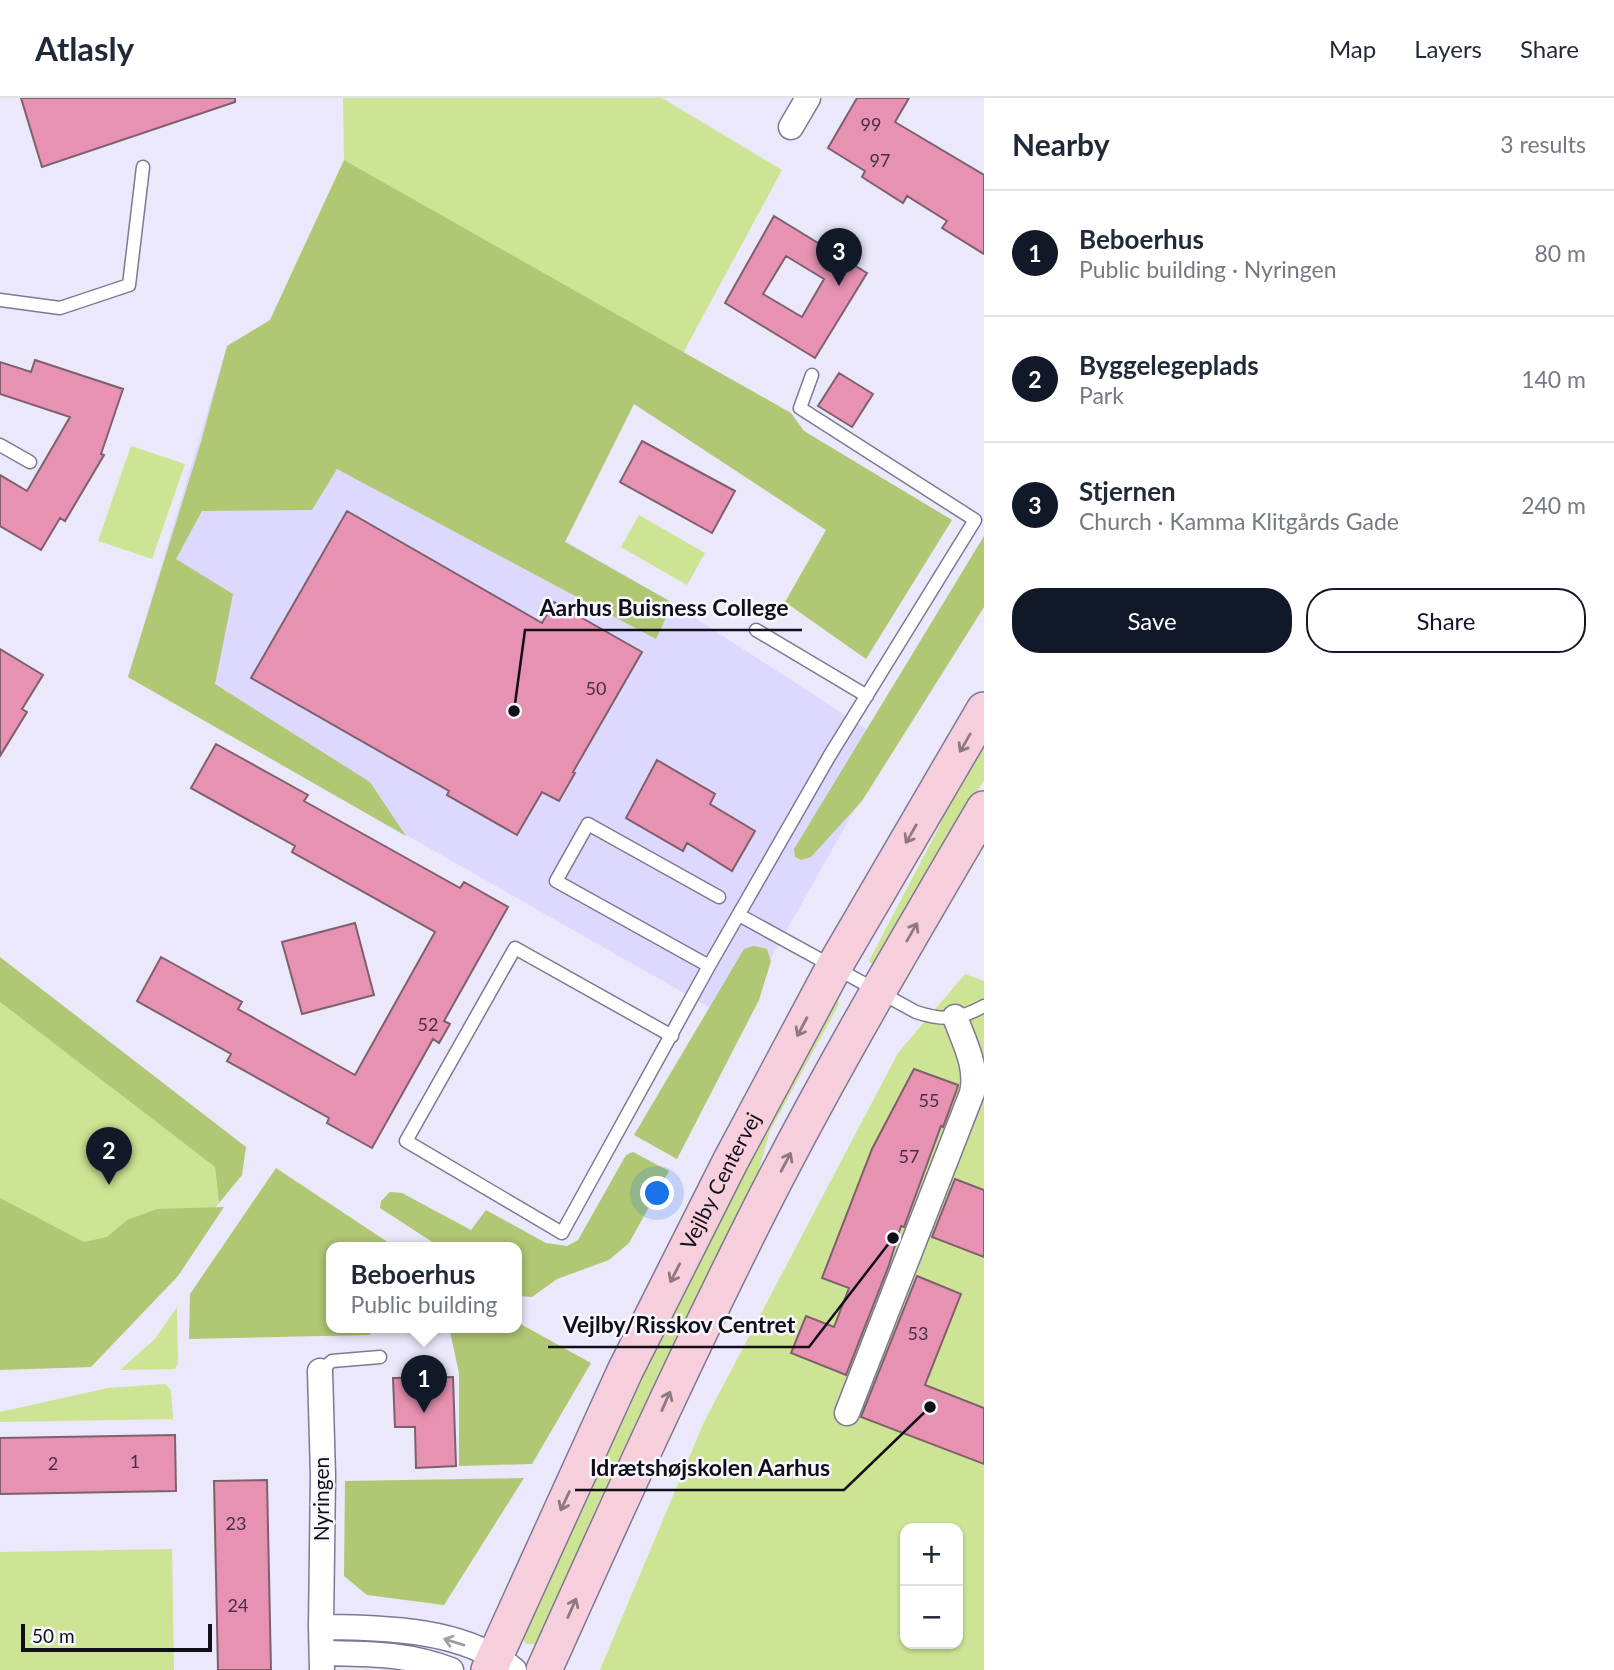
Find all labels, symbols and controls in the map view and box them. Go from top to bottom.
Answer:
text: Atlasly [35,28,134,68]
text: Map [1329,34,1376,63]
text: Layers [1414,34,1482,63]
text: Share [1520,34,1579,63]
house number: 99 [861,113,881,135]
text: Nearby [1012,126,1110,162]
text: 3 results [1500,130,1586,158]
house number: 97 [870,149,890,171]
text: Beboerhus [1079,223,1204,255]
pin: 3 [816,228,862,286]
text: 1 [1028,239,1042,267]
text: 80 m [1535,239,1586,267]
text: Public building · Nyringen [1079,255,1336,283]
text: Byggelegeplads [1079,349,1259,381]
text: 2 [1028,365,1042,393]
text: 140 m [1521,365,1586,393]
text: Park [1079,381,1124,409]
text: Stjernen [1079,475,1176,507]
text: 3 [1028,491,1042,519]
text: 240 m [1521,491,1586,519]
text: Church · Kamma Klitgårds Gade [1079,507,1399,535]
callout: Aarhus Buisness College [525,586,802,630]
button: Save [1012,588,1292,653]
button: Share [1306,588,1586,653]
text: Aarhus Buisness College [539,593,788,621]
house number: 50 [586,677,606,699]
one-way arrow [958,732,972,752]
one-way arrow [904,824,918,844]
one-way arrow [905,923,919,943]
house number: 52 [418,1013,438,1035]
one-way arrow [794,1016,808,1037]
house number: 55 [919,1089,939,1111]
street label: Vejlby Centervej [674,1108,765,1253]
pin: 2 [86,1127,132,1185]
house number: 57 [899,1145,919,1167]
one-way arrow [780,1152,793,1173]
your location [640,1176,674,1210]
popup [326,1242,522,1333]
text: Beboerhus [350,1258,475,1290]
one-way arrow [667,1262,681,1283]
text: Public building [350,1290,498,1318]
callout: Vejlby/Risskov Centret [548,1303,809,1347]
text: Vejlby/Risskov Centret [562,1310,796,1338]
house number: 53 [908,1322,928,1344]
pin: 1 [401,1355,447,1413]
one-way arrow [660,1391,673,1412]
callout: Idrætshøjskolen Aarhus [575,1446,844,1490]
house number: 1 [130,1450,140,1472]
house number: 2 [48,1452,58,1474]
text: Idrætshøjskolen Aarhus [590,1453,830,1481]
street label: Nyringen [308,1457,333,1541]
one-way arrow [558,1490,572,1511]
house number: 23 [226,1512,246,1534]
map controls [900,1523,963,1649]
button: + [900,1523,963,1586]
button: − [900,1586,963,1649]
house number: 24 [228,1594,248,1616]
one-way arrow [566,1598,579,1619]
scale bar [21,1621,212,1653]
text: 50 m [32,1624,75,1647]
one-way arrow [443,1634,465,1647]

